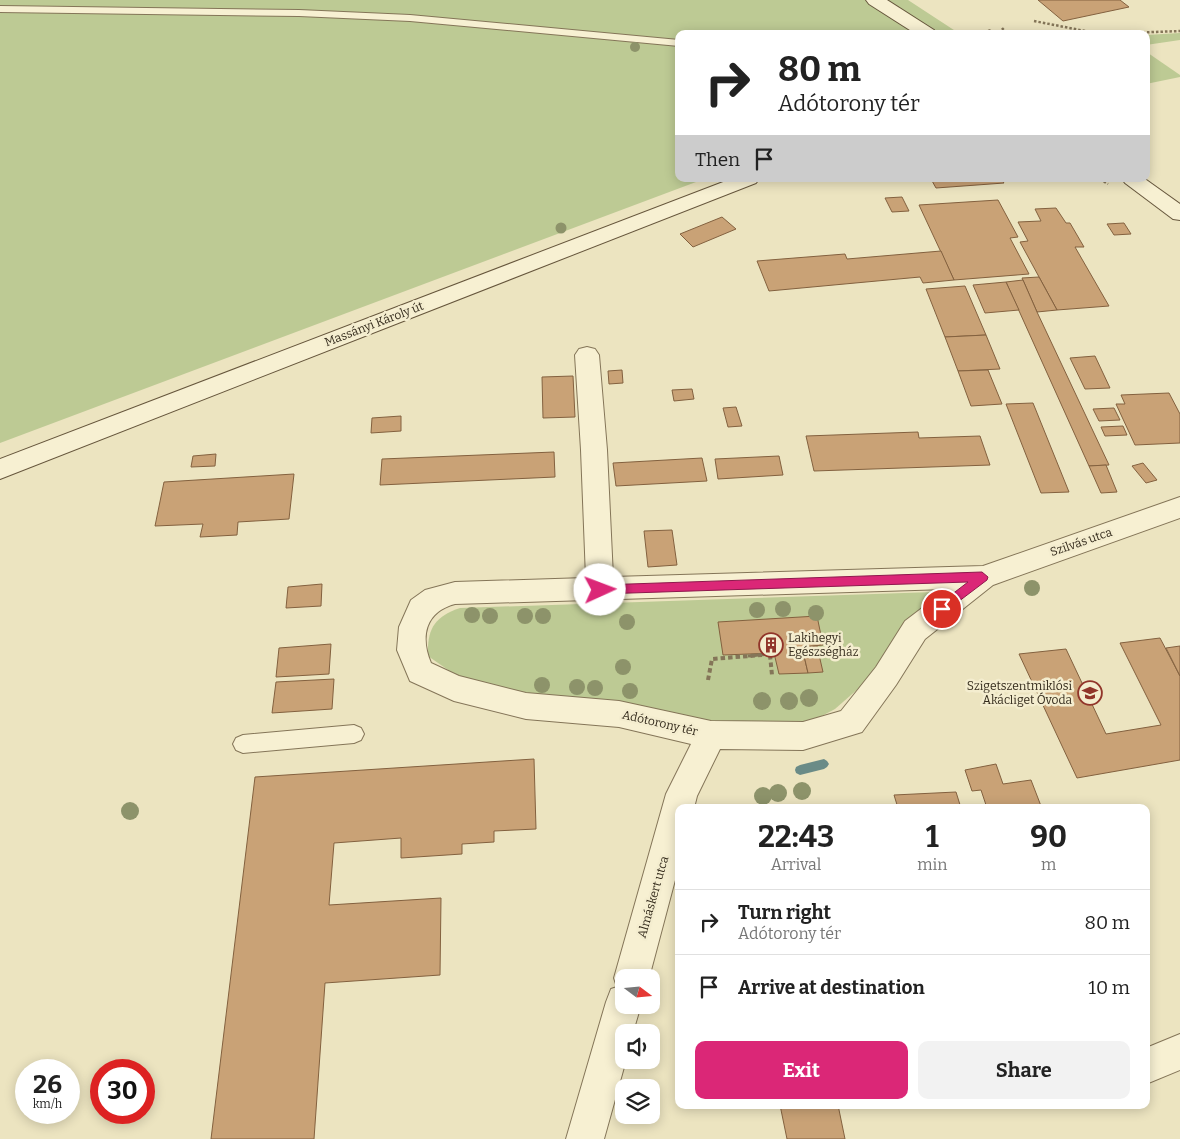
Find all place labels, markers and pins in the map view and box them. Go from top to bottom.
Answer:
pin [921,588,963,630]
place label: Lakihegyi Egészségház [788,631,859,659]
building icon: Lakihegyi Egészségház [758,632,784,658]
place label: Szigetszentmiklósi Akácliget Óvoda [967,679,1072,707]
school or university icon: Szigetszentmiklósi Akácliget Óvoda [1077,680,1103,706]

